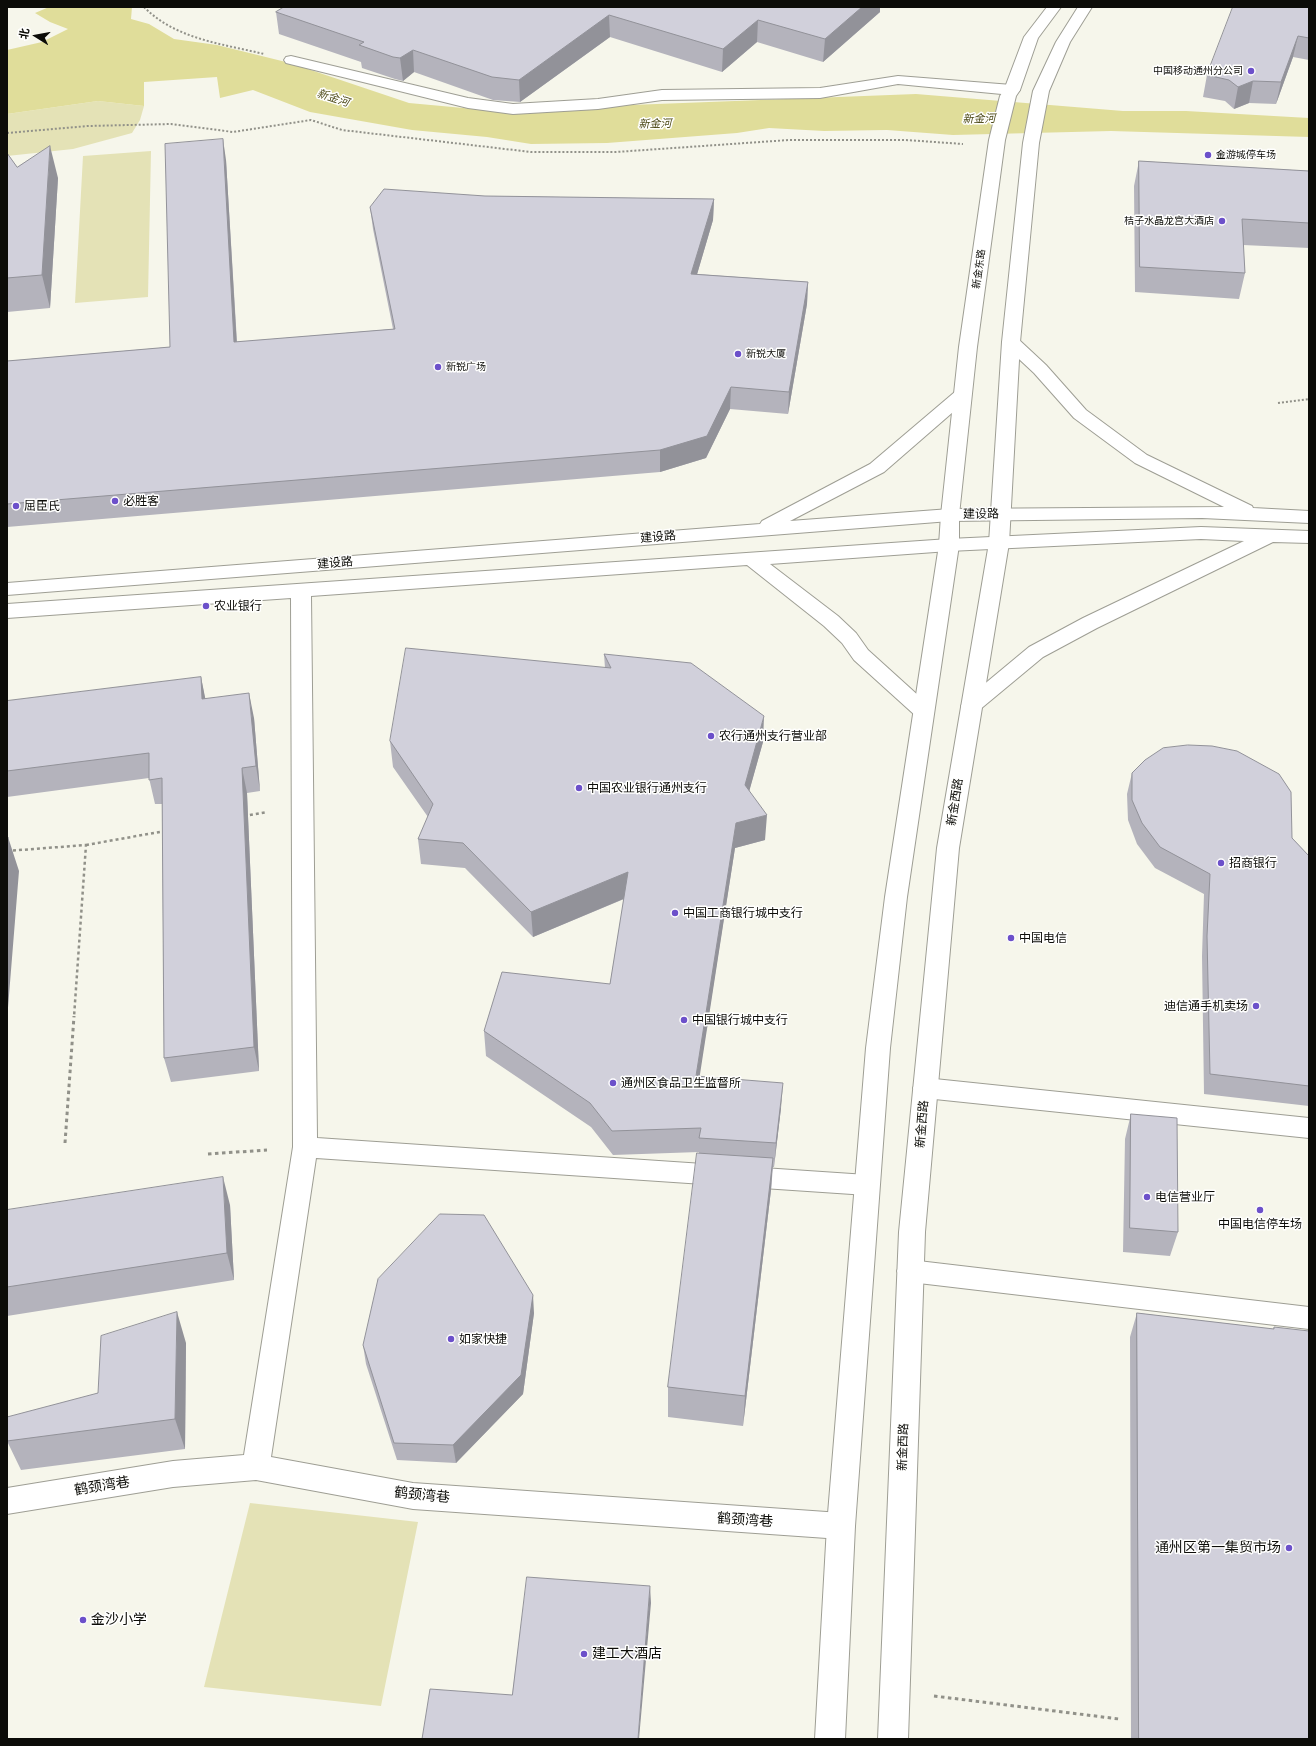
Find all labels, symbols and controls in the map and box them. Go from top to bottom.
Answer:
north arrow [16,16,56,56]
text: 北 [17,27,31,40]
place label: 中国移动通州分公司 [1153,65,1243,77]
marker: 中国移动通州分公司 [1246,66,1256,76]
water label: 新金河 [315,87,351,109]
water label: 新金河 [962,112,996,126]
water label: 新金河 [638,117,672,131]
place label: 金游城停车场 [1216,149,1276,161]
marker: 金游城停车场 [1203,150,1213,160]
place label: 桔子水晶龙宫大酒店 [1124,215,1214,227]
marker: 桔子水晶龙宫大酒店 [1217,216,1227,226]
street label: 新金东路 [970,248,988,290]
place label: 新锐大厦 [746,348,786,360]
marker: 新锐大厦 [733,349,743,359]
place label: 新锐广场 [446,361,486,373]
marker: 新锐广场 [433,362,443,372]
place label: 必胜客 [123,494,159,508]
marker: 必胜客 [110,496,120,506]
place label: 屈臣氏 [24,499,60,513]
marker: 屈臣氏 [11,501,21,511]
street label: 建设路 [963,506,999,522]
street label: 建设路 [639,528,677,546]
street label: 建设路 [316,554,354,572]
place label: 农业银行 [214,599,262,613]
marker: 农业银行 [201,601,211,611]
place label: 农行通州支行营业部 [719,729,827,743]
marker: 农行通州支行营业部 [706,731,716,741]
street label: 新金西路 [944,777,966,827]
place label: 中国农业银行通州支行 [587,781,707,795]
marker: 中国农业银行通州支行 [574,783,584,793]
place label: 招商银行 [1229,856,1277,870]
marker: 招商银行 [1216,858,1226,868]
place label: 中国工商银行城中支行 [683,906,803,920]
marker: 中国工商银行城中支行 [670,908,680,918]
place label: 中国电信 [1019,931,1067,945]
marker: 中国电信 [1006,933,1016,943]
place label: 迪信通手机卖场 [1164,999,1248,1013]
marker: 迪信通手机卖场 [1251,1001,1261,1011]
place label: 中国银行城中支行 [692,1013,788,1027]
marker: 中国银行城中支行 [679,1015,689,1025]
place label: 通州区食品卫生监督所 [621,1076,741,1090]
marker: 通州区食品卫生监督所 [608,1078,618,1088]
street label: 新金西路 [913,1099,931,1149]
place label: 电信营业厅 [1155,1190,1215,1204]
marker: 电信营业厅 [1142,1192,1152,1202]
marker: 中国电信停车场 [1255,1205,1265,1215]
place label: 中国电信停车场 [1218,1217,1302,1231]
place label: 如家快捷 [459,1332,507,1346]
marker: 如家快捷 [446,1334,456,1344]
street label: 新金西路 [895,1423,911,1471]
street label: 鹤颈湾巷 [73,1473,131,1499]
street label: 鹤颈湾巷 [393,1484,451,1506]
street label: 鹤颈湾巷 [716,1510,774,1530]
place label: 通州区第一集贸市场 [1155,1540,1281,1556]
marker: 通州区第一集贸市场 [1284,1543,1294,1553]
place label: 金沙小学 [91,1612,147,1628]
marker: 金沙小学 [78,1615,88,1625]
place label: 建工大酒店 [592,1646,662,1662]
marker: 建工大酒店 [579,1649,589,1659]

